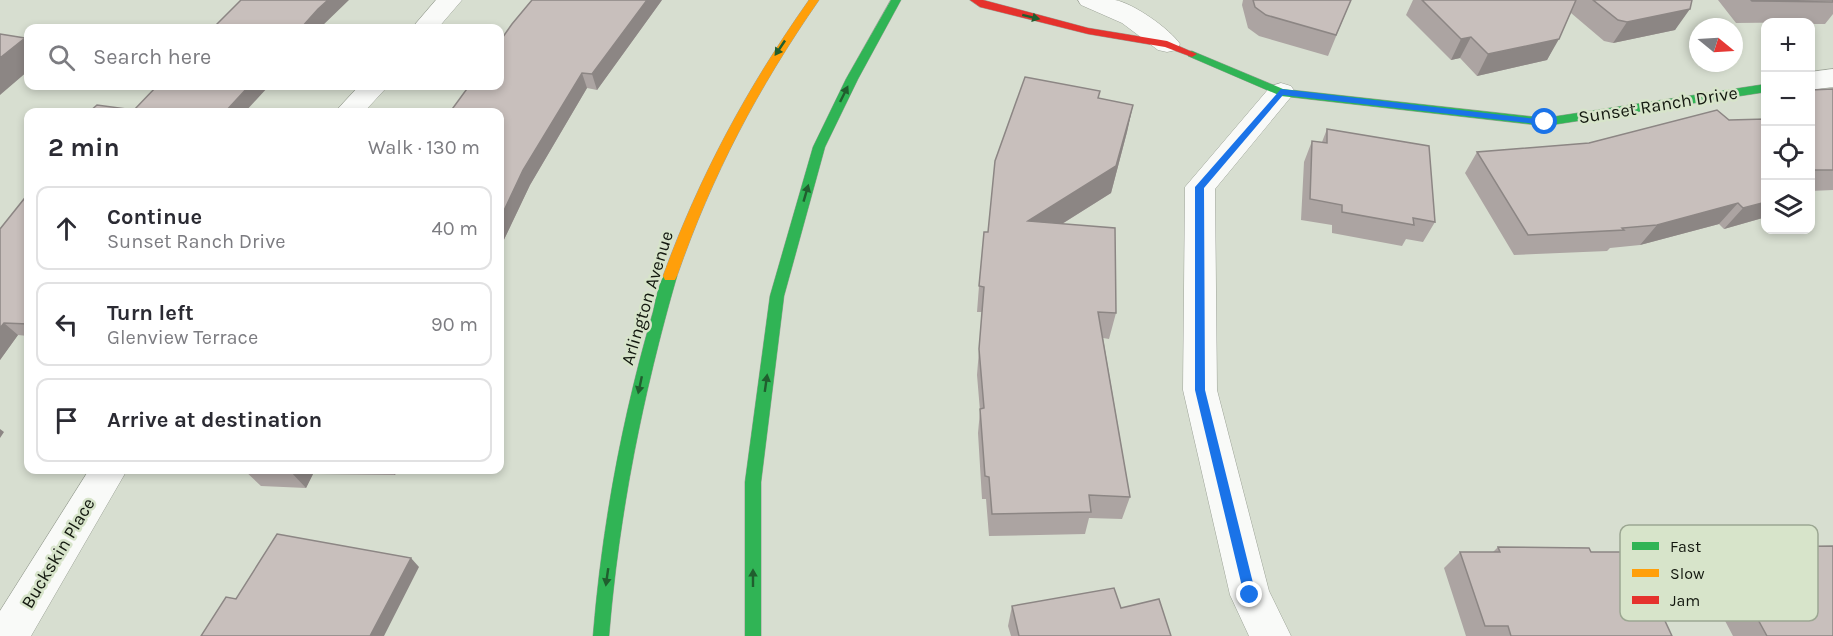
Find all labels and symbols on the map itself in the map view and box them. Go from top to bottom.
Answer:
one-way arrow [1022,12,1040,22]
north arrow [1689,18,1743,72]
one-way arrow [774,39,786,55]
street label: Sunset Ranch Drive [1577,82,1739,128]
one-way arrow [840,85,849,102]
route start [1531,108,1557,134]
one-way arrow [802,184,811,202]
street label: Arlington Avenue [616,228,678,368]
one-way arrow [761,374,770,393]
one-way arrow [635,376,644,395]
street label: Buckskin Place [16,494,100,612]
legend [1620,525,1818,621]
text: Fast [1670,537,1701,556]
text: Slow [1670,564,1705,583]
one-way arrow [602,568,611,587]
one-way arrow [748,568,758,587]
route end [1236,581,1262,607]
text: Jam [1670,591,1700,610]

